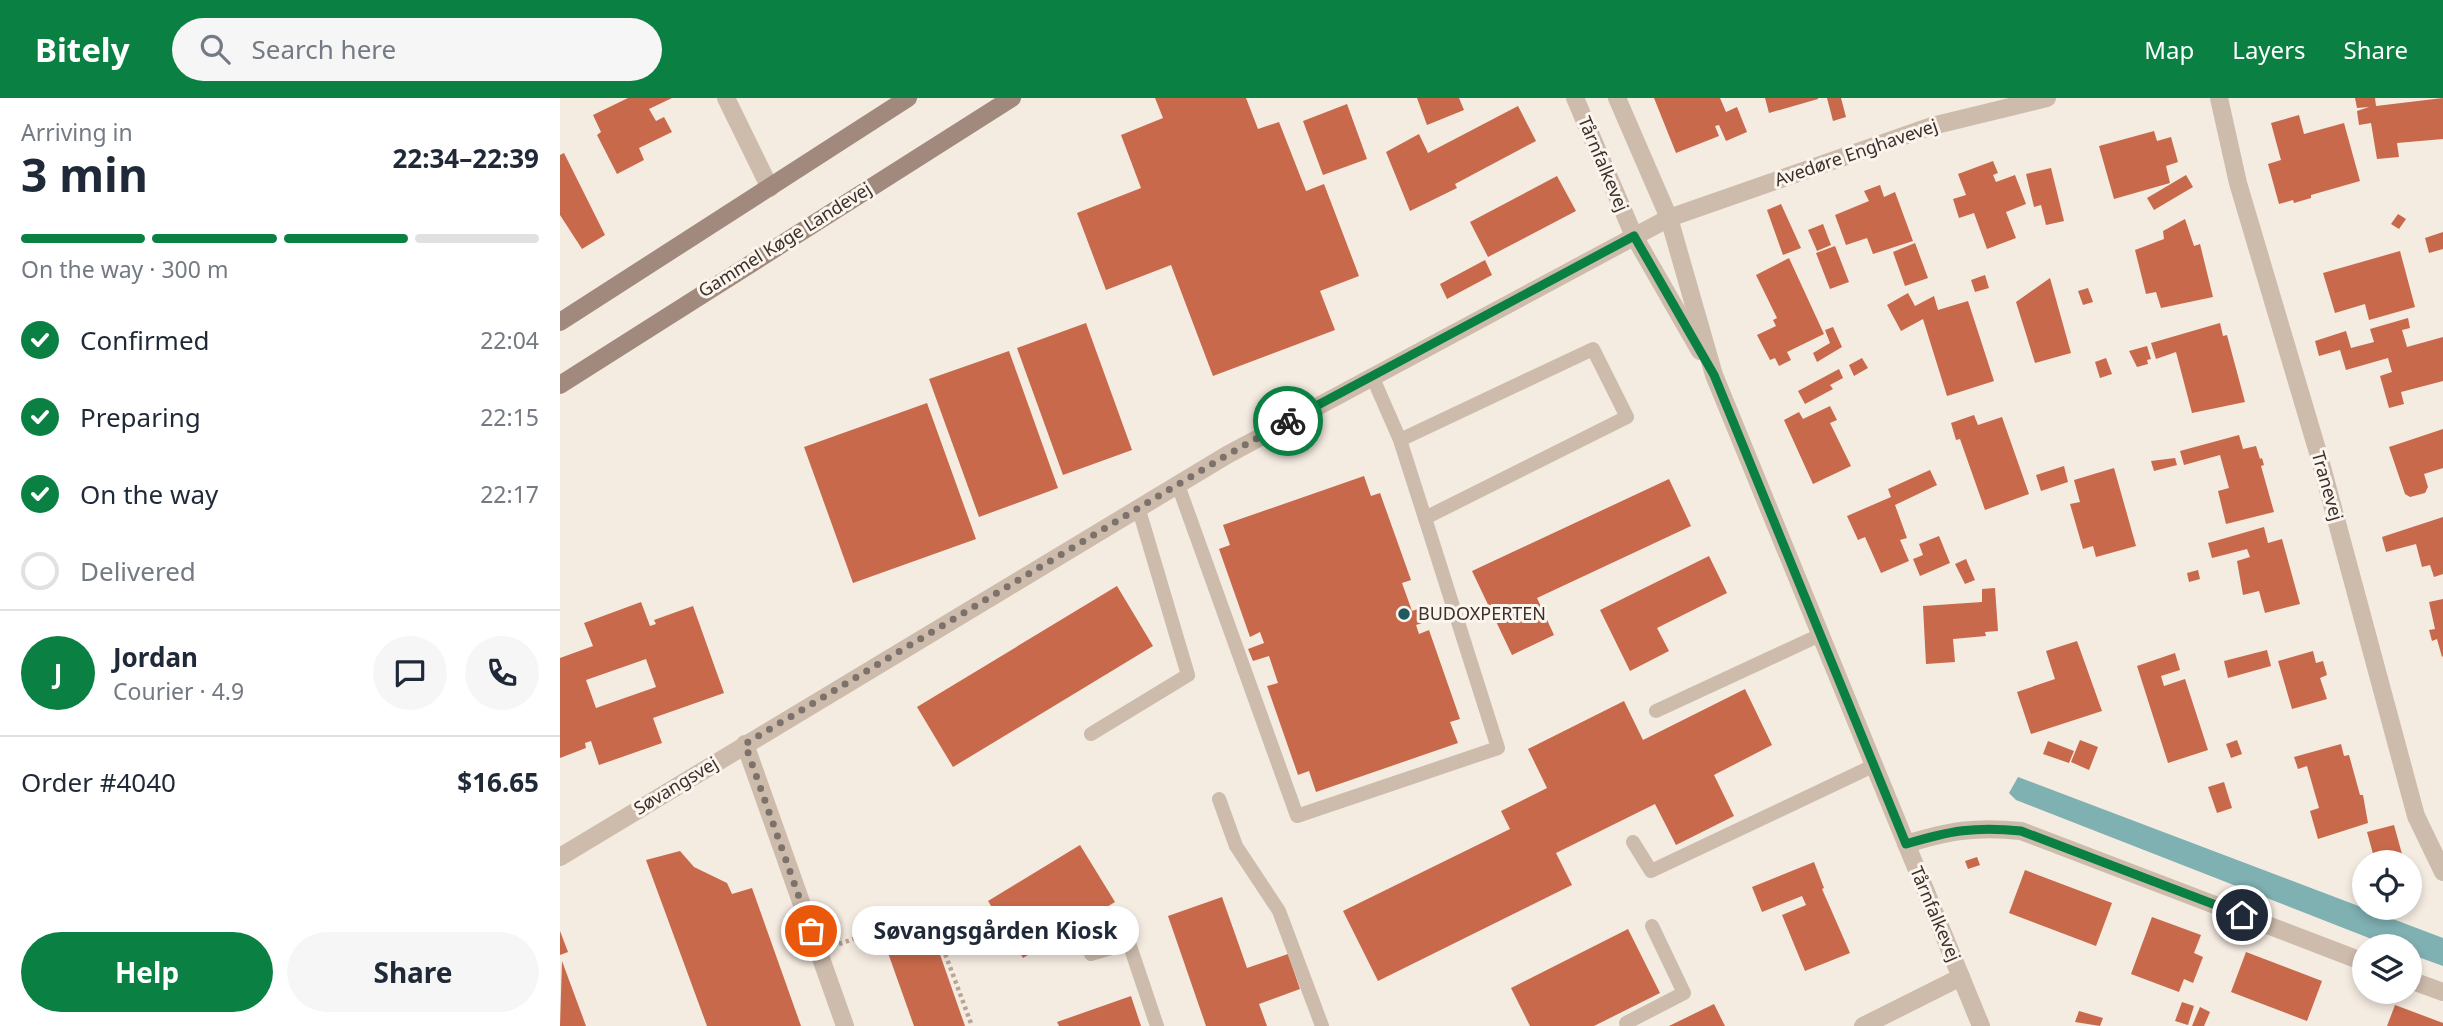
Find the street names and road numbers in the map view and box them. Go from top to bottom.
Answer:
street label: Tårnfalkevej [1573,112,1635,215]
street label: Avedøre Enghavevej [1771,113,1940,191]
street label: Gammel Køge Landevej [693,176,876,302]
street label: Tranevej [2307,448,2349,523]
street label: Søvangsvej [629,751,722,820]
street label: Tårnfalkevej [1905,862,1967,965]

